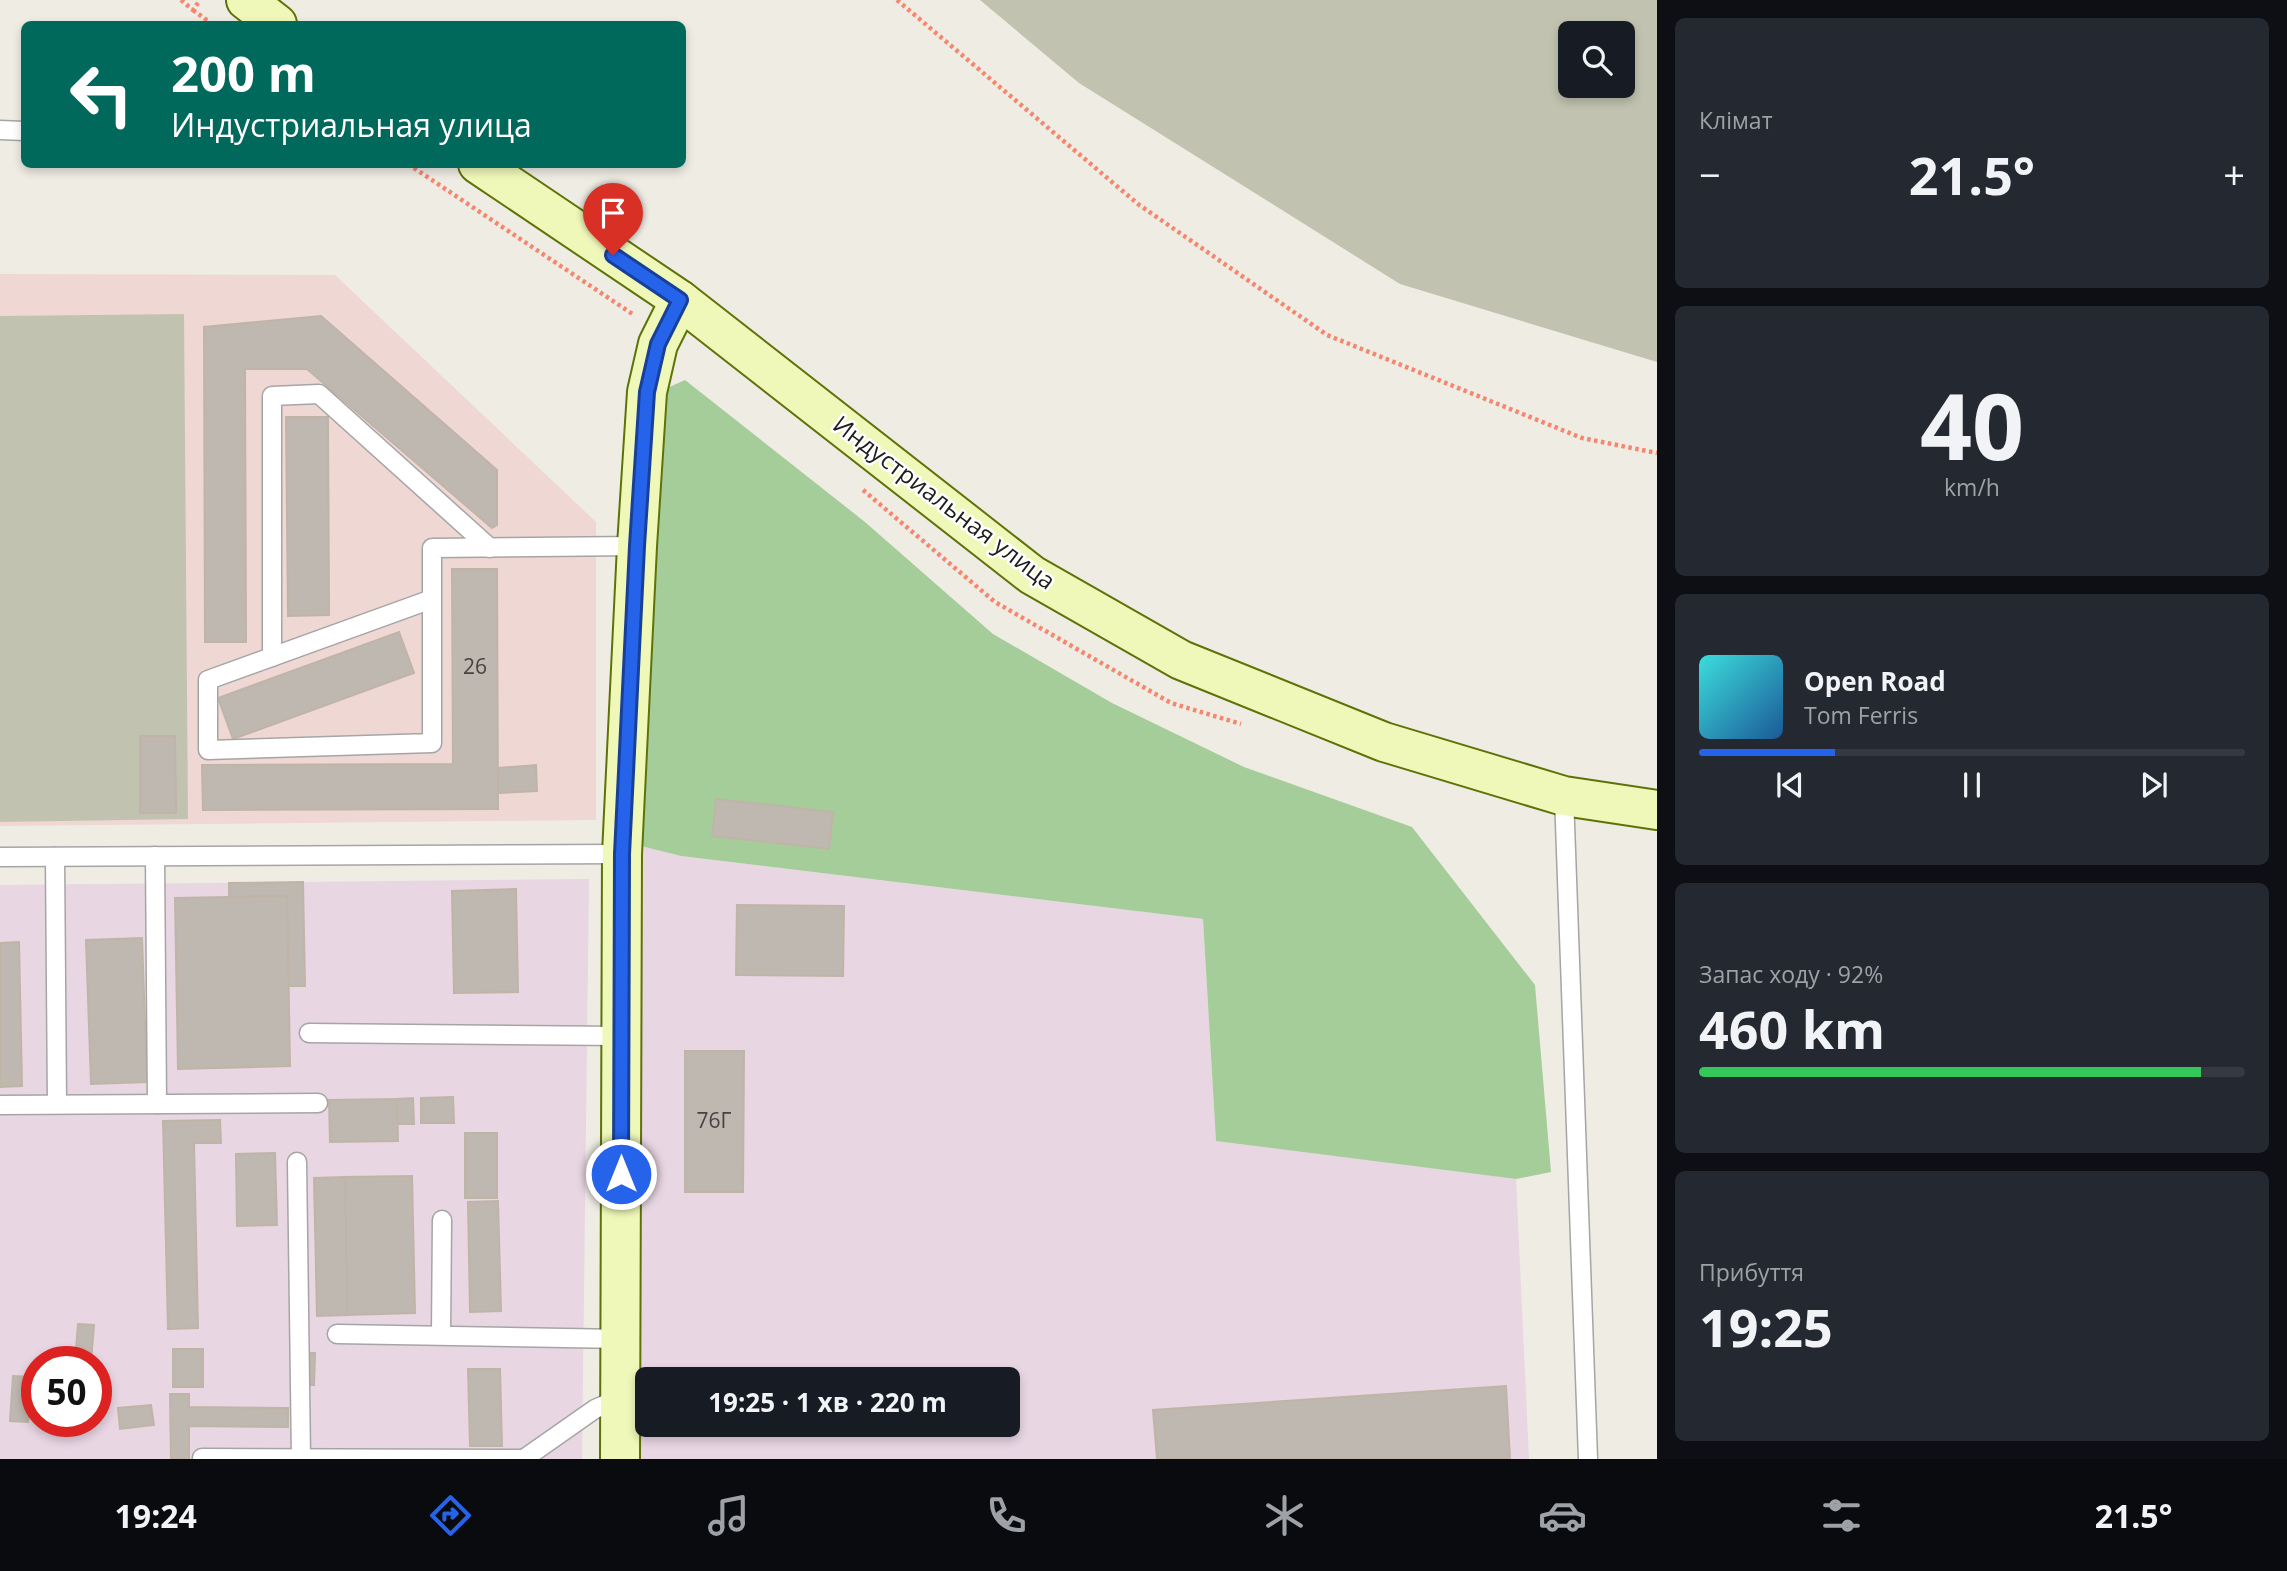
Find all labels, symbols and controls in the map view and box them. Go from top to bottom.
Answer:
map controls [1558,21,1635,98]
button: search [1558,21,1635,98]
text: 200 m [171,40,316,106]
icon: left [56,49,147,140]
text: Индустриальная улица [171,103,532,146]
text: Клімат [1699,104,1772,136]
text: 21.5° [1909,139,2035,210]
text: − [1699,148,1721,200]
text: + [2223,148,2245,200]
pin [583,183,643,255]
icon: arrive [594,194,632,232]
text: 40 [1920,363,2024,487]
street label: Индустриальная улица [827,407,1063,596]
text: km/h [1944,471,2000,503]
house number: 26 [463,652,487,680]
text: Open Road [1804,663,1946,699]
text: Tom Ferris [1804,699,1918,731]
icon: previous [1771,766,1809,804]
icon: pause [1953,766,1991,804]
icon: next [2135,766,2173,804]
text: Запас ходу · 92% [1699,958,1883,990]
text: 460 km [1699,993,1885,1064]
house number: 76Г [697,1106,732,1134]
position arrow [584,1137,658,1211]
text: Прибуття [1699,1256,1804,1288]
text: 19:25 [1699,1291,1833,1362]
speed limit sign: 50 [21,1346,112,1437]
text: 19:25 · 1 хв · 220 m [708,1384,947,1420]
icon: directions [426,1491,475,1540]
icon: music [704,1491,753,1540]
icon: phone [982,1491,1031,1540]
icon: climate [1260,1491,1309,1540]
icon: car [1538,1491,1587,1540]
icon: filters [1817,1491,1866,1540]
text: 19:24 [115,1494,197,1537]
text: 21.5° [2095,1494,2172,1537]

